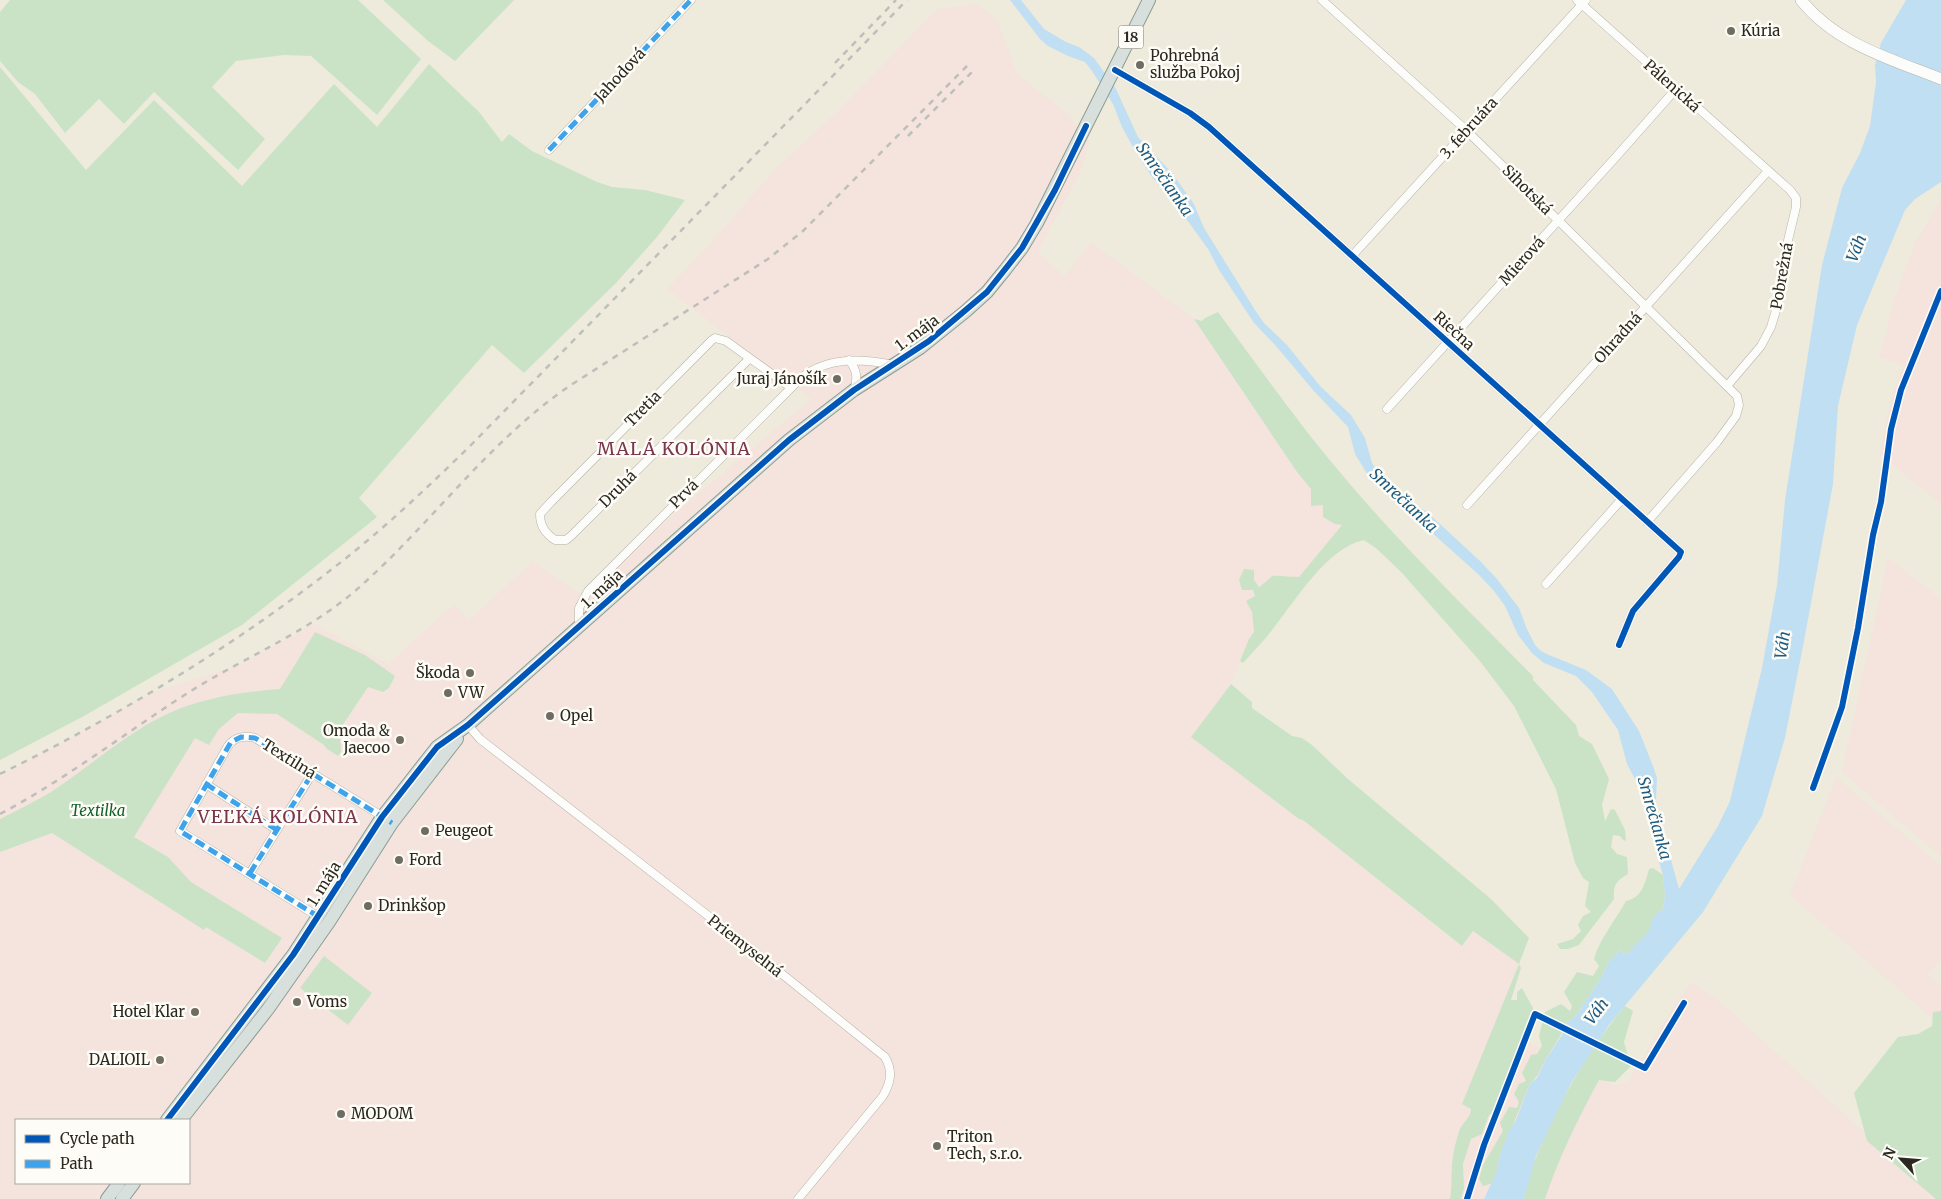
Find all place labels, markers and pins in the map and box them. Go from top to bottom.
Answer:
place label: Kúria [1741,21,1780,40]
marker: Kúria [1725,25,1737,37]
place label: Pohrebná služba Pokoj [1150,46,1240,82]
marker: Pohrebná služba Pokoj [1134,59,1146,71]
place label: Juraj Jánošík [736,369,827,388]
marker: Juraj Jánošík [831,373,843,385]
place label: Škoda [416,662,460,682]
marker: Škoda [464,667,476,679]
place label: VW [457,683,485,702]
marker: VW [442,687,454,699]
place label: Opel [560,706,593,725]
marker: Opel [544,710,556,722]
place label: Omoda & Jaecoo [323,721,391,757]
marker: Omoda & Jaecoo [394,734,406,746]
place label: Peugeot [435,821,493,840]
marker: Peugeot [419,825,431,837]
place label: Ford [409,850,442,869]
marker: Ford [393,854,405,866]
place label: Drinkšop [378,896,446,915]
marker: Drinkšop [362,900,374,912]
place label: Voms [306,992,347,1011]
marker: Voms [291,996,303,1008]
place label: Hotel Klar [112,1002,185,1021]
marker: Hotel Klar [189,1006,201,1018]
place label: DALIOIL [89,1050,151,1069]
marker: DALIOIL [154,1054,166,1066]
place label: MODOM [351,1104,414,1123]
marker: MODOM [335,1108,347,1120]
place label: Triton Tech, s.r.o. [947,1127,1022,1163]
marker: Triton Tech, s.r.o. [931,1140,943,1152]

